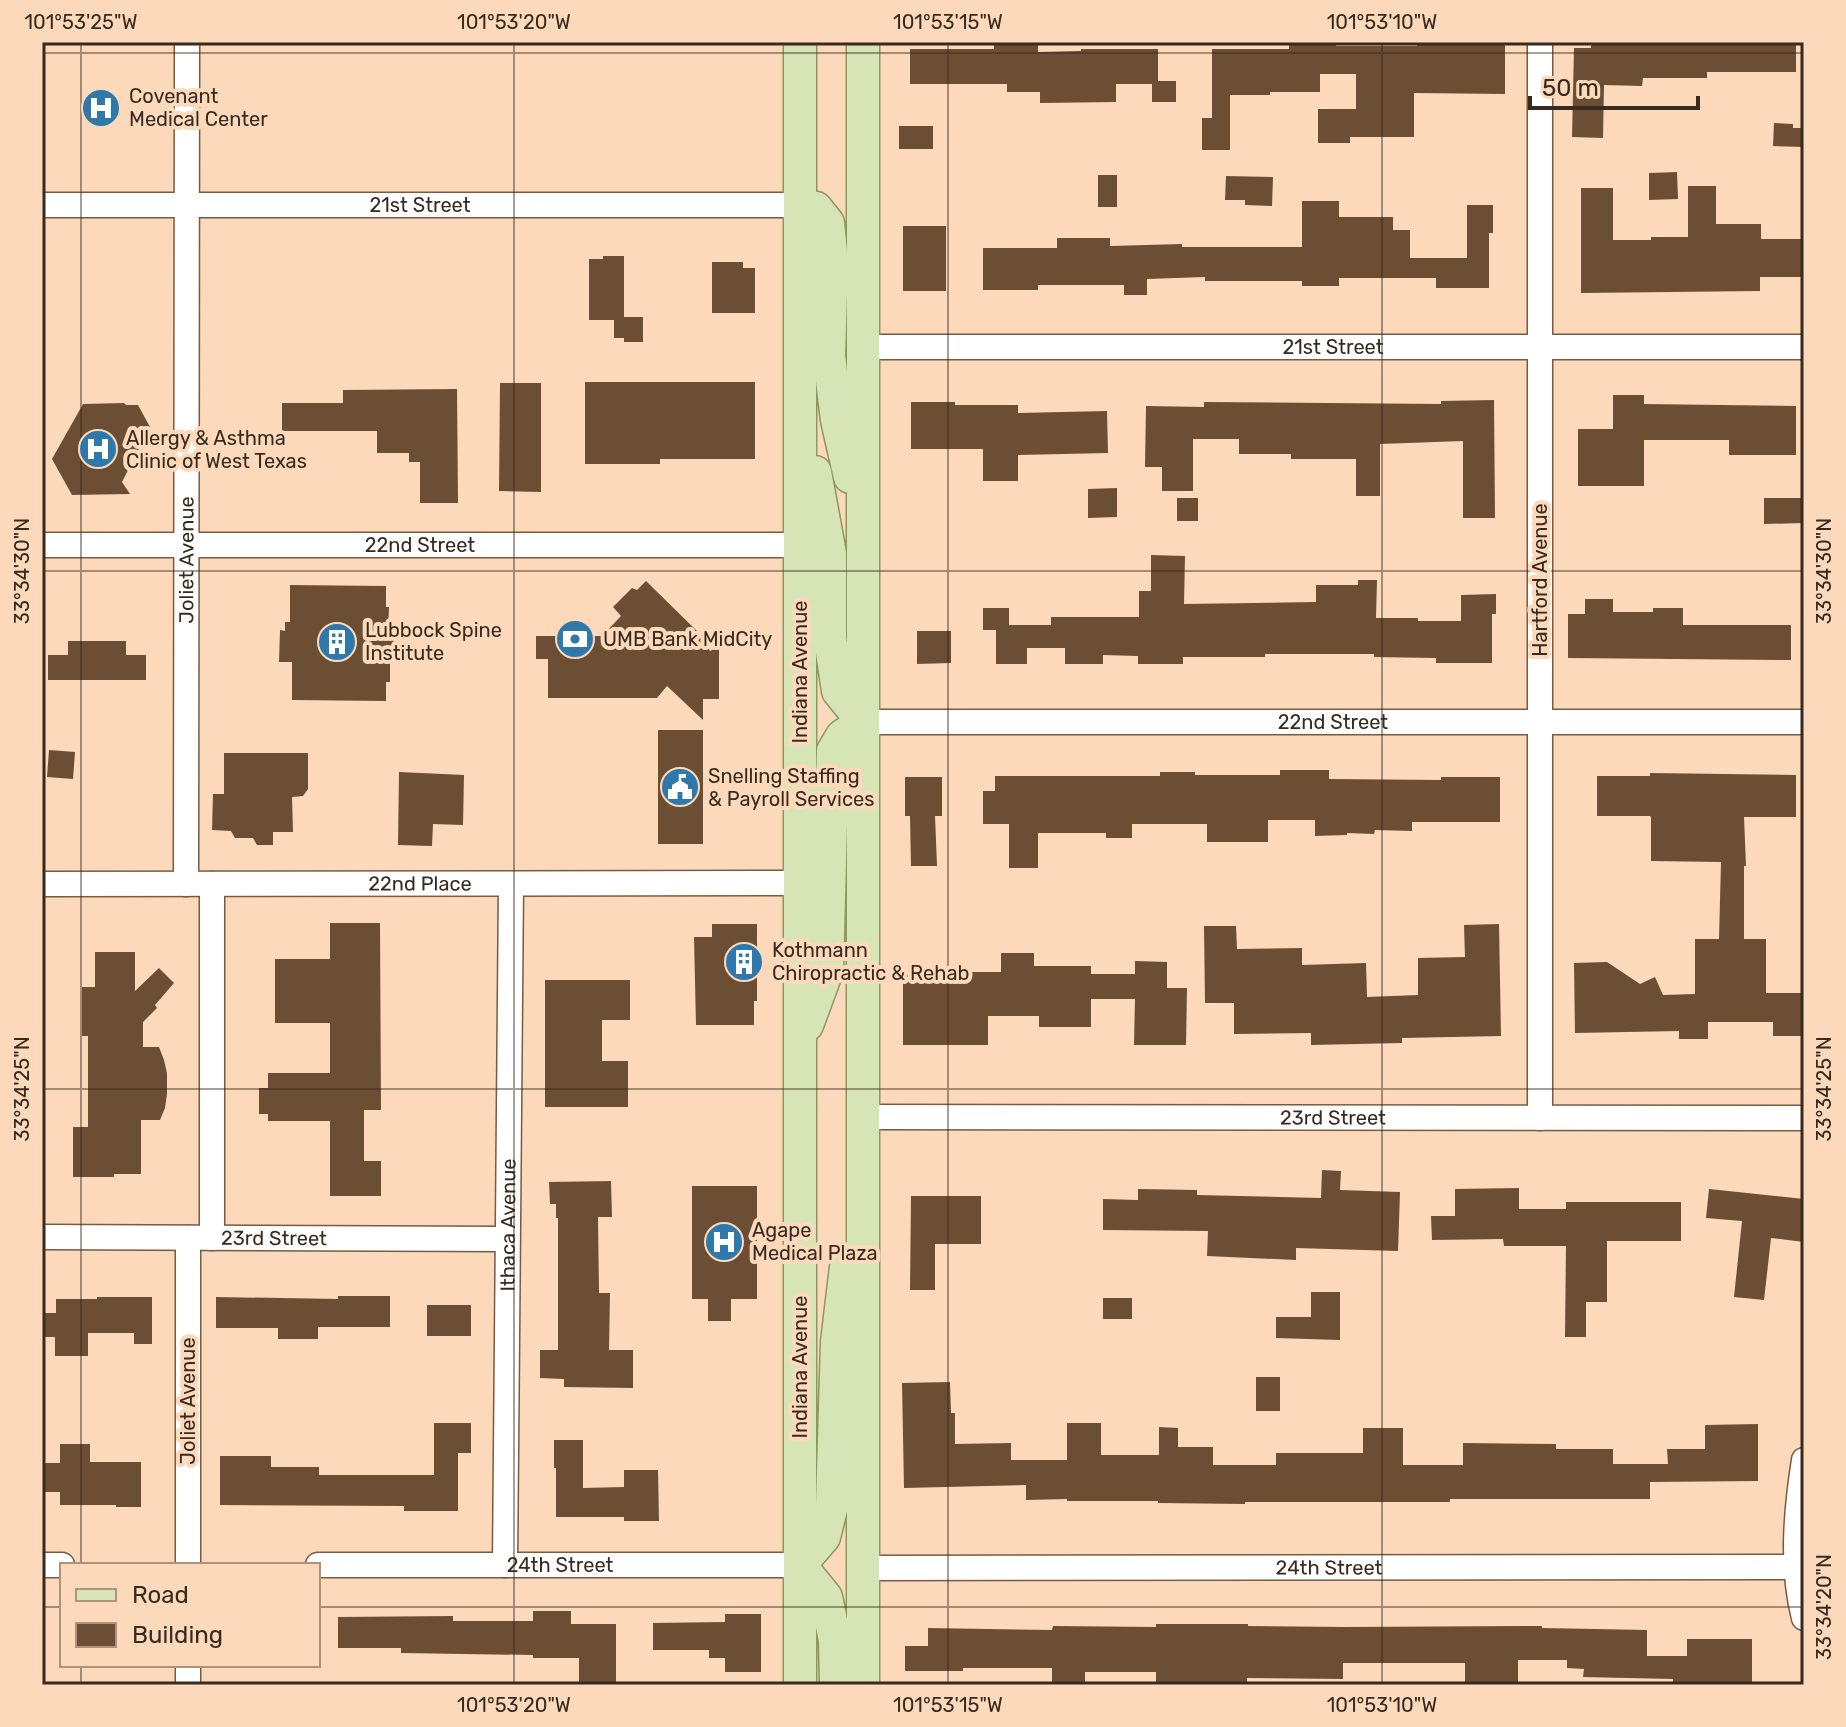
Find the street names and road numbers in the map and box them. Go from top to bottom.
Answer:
street label: 21st Street [369,193,471,217]
street label: 21st Street [1282,335,1384,359]
street label: Joliet Avenue [174,496,198,624]
street label: Hartford Avenue [1528,503,1552,657]
street label: 22nd Street [365,533,475,557]
street label: Indiana Avenue [788,601,812,743]
street label: 22nd Street [1278,710,1388,734]
street label: 22nd Place [368,871,472,896]
street label: 23rd Street [1280,1105,1386,1130]
street label: Ithaca Avenue [495,1158,521,1292]
street label: 23rd Street [221,1226,327,1250]
street label: Indiana Avenue [788,1296,812,1438]
street label: Joliet Avenue [176,1337,200,1465]
street label: 24th Street [507,1553,614,1577]
street label: 24th Street [1276,1555,1383,1580]

